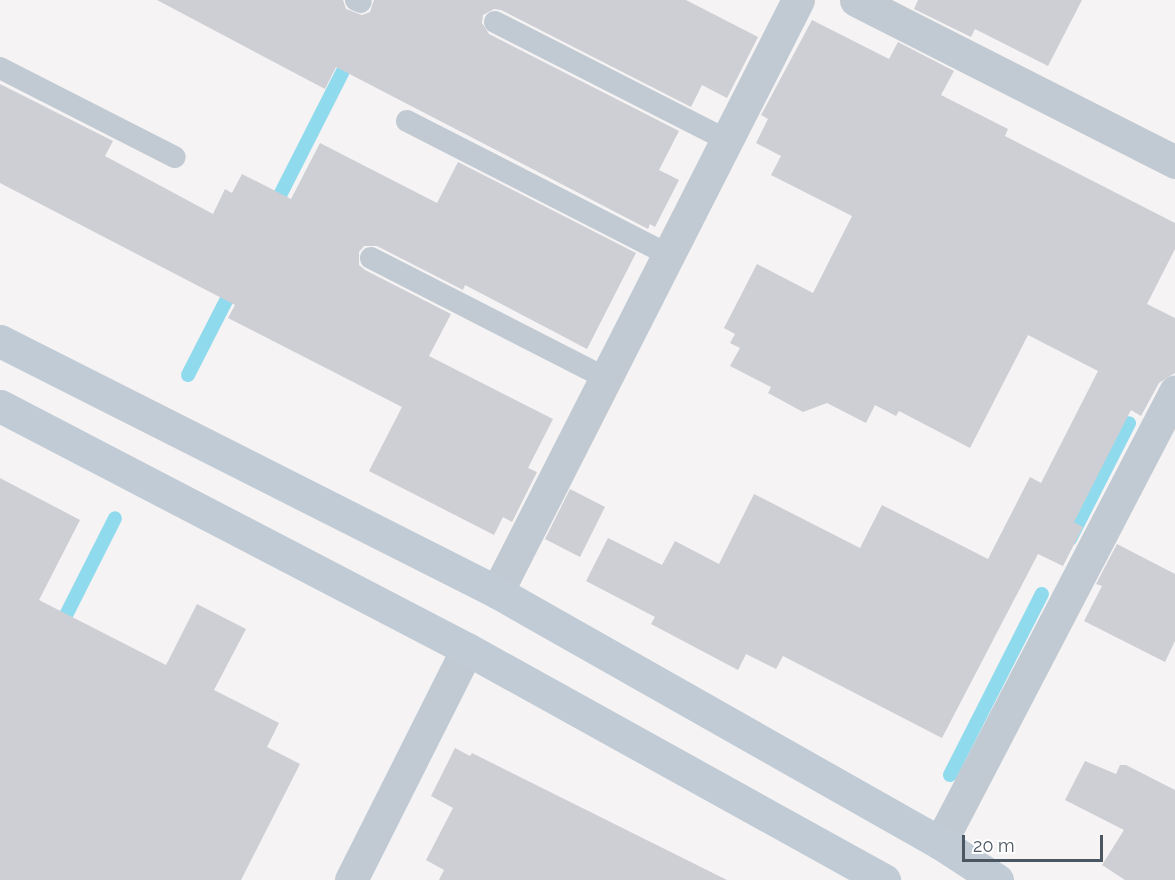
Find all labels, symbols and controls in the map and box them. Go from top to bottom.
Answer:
scale bar [965,823,1106,861]
text: 20 m [973,835,1015,856]

